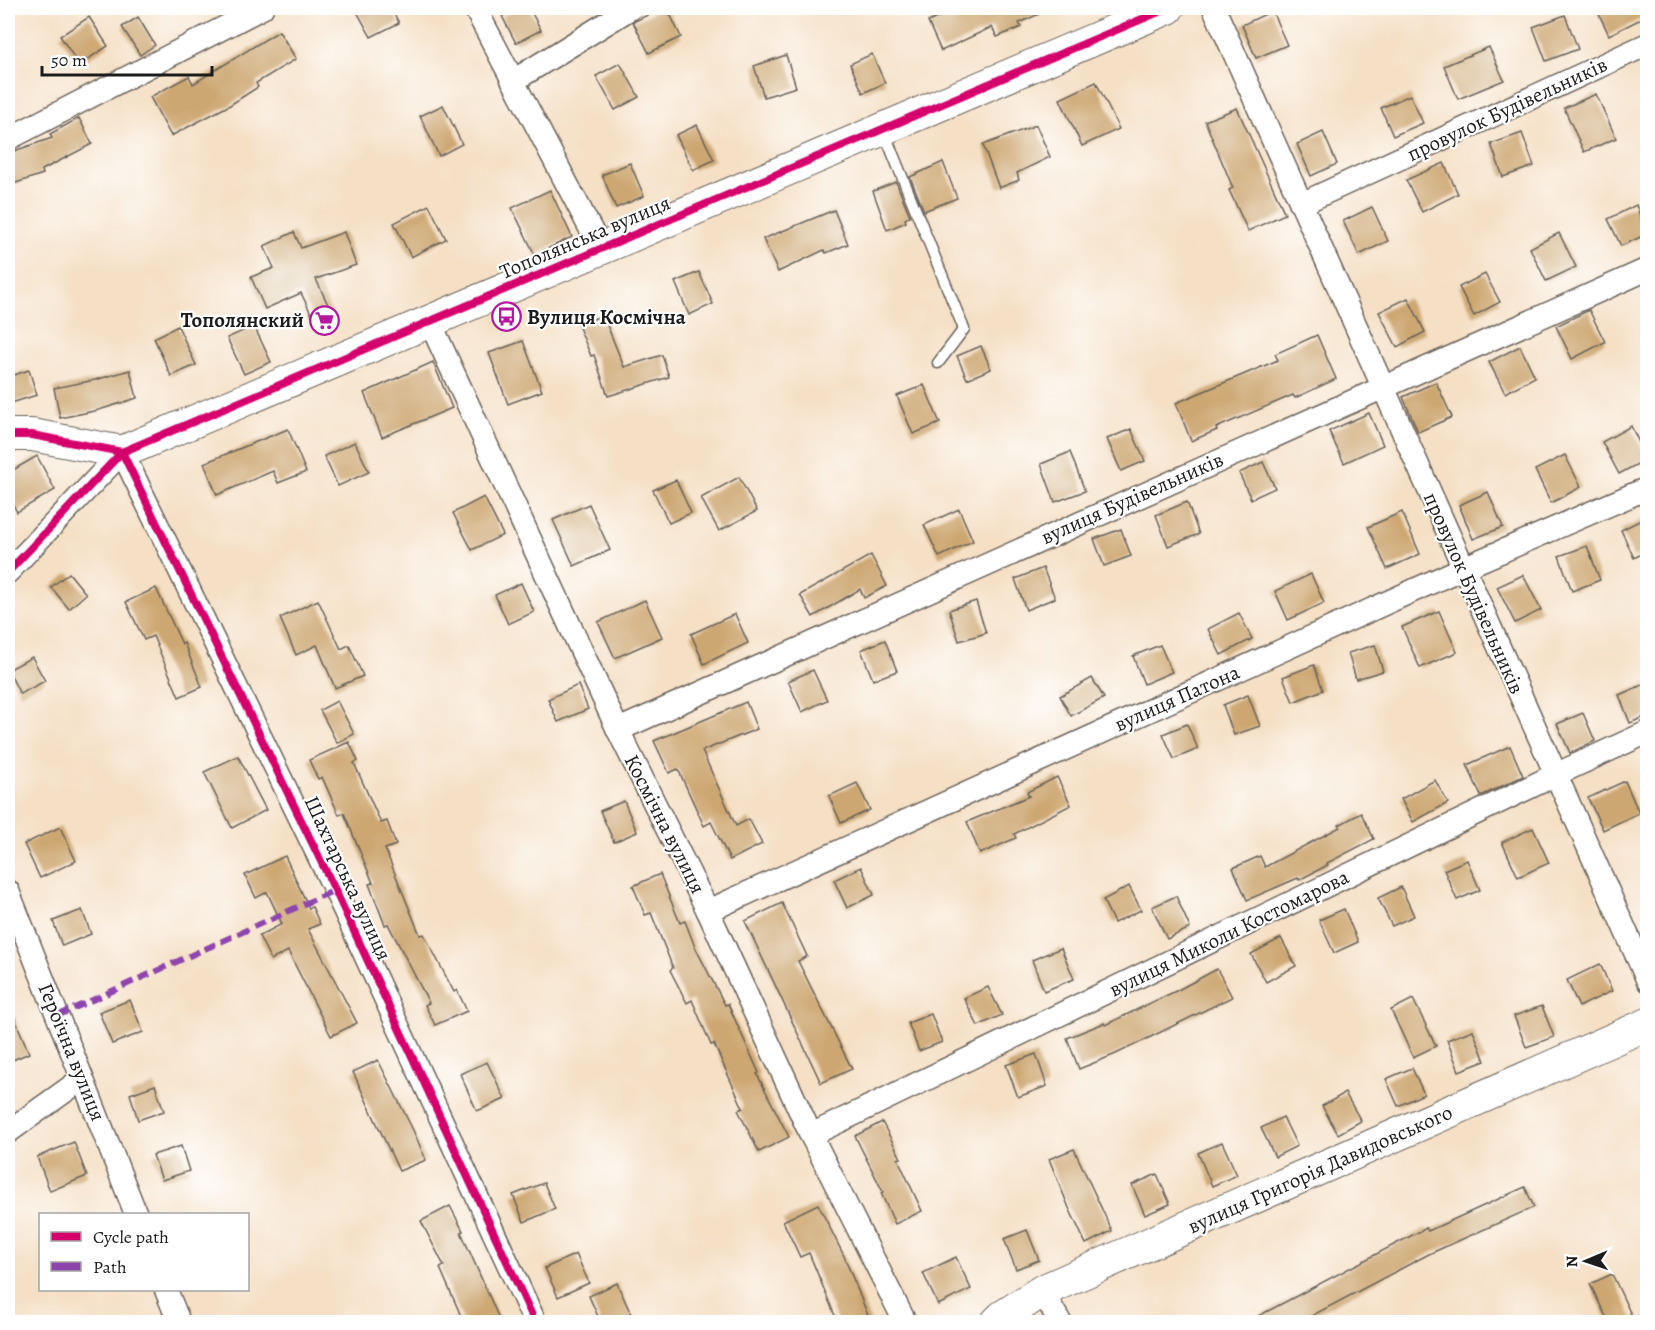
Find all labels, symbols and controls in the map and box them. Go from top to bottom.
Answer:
scale bar [42,39,212,77]
text: 50 m [51,48,87,72]
street label: провулок Будівельників [1402,50,1612,168]
street label: Тополянська вулиця [495,188,675,286]
bus stop icon: Вулиця Космічна [490,301,522,333]
place label: Вулиця Космічна [527,303,686,331]
supermarket icon: Тополянский [309,304,341,336]
place label: Тополянский [181,306,304,334]
street label: вулиця Будівельників [1036,445,1228,551]
street label: провулок Будівельників [1417,488,1531,698]
street label: вулиця Патона [1110,658,1244,738]
street label: Космічна вулиця [618,750,712,898]
street label: Шахтарська вулиця [298,791,398,965]
street label: вулиця Миколи Костомарова [1104,862,1354,1003]
street label: Героїчна вулиця [32,979,112,1125]
street label: вулиця Григорія Давидовського [1183,1098,1457,1240]
legend [39,1213,249,1291]
text: Cycle path [93,1225,169,1249]
north arrow [1556,1231,1616,1291]
text: Path [93,1255,127,1279]
text: N [1561,1255,1583,1268]

